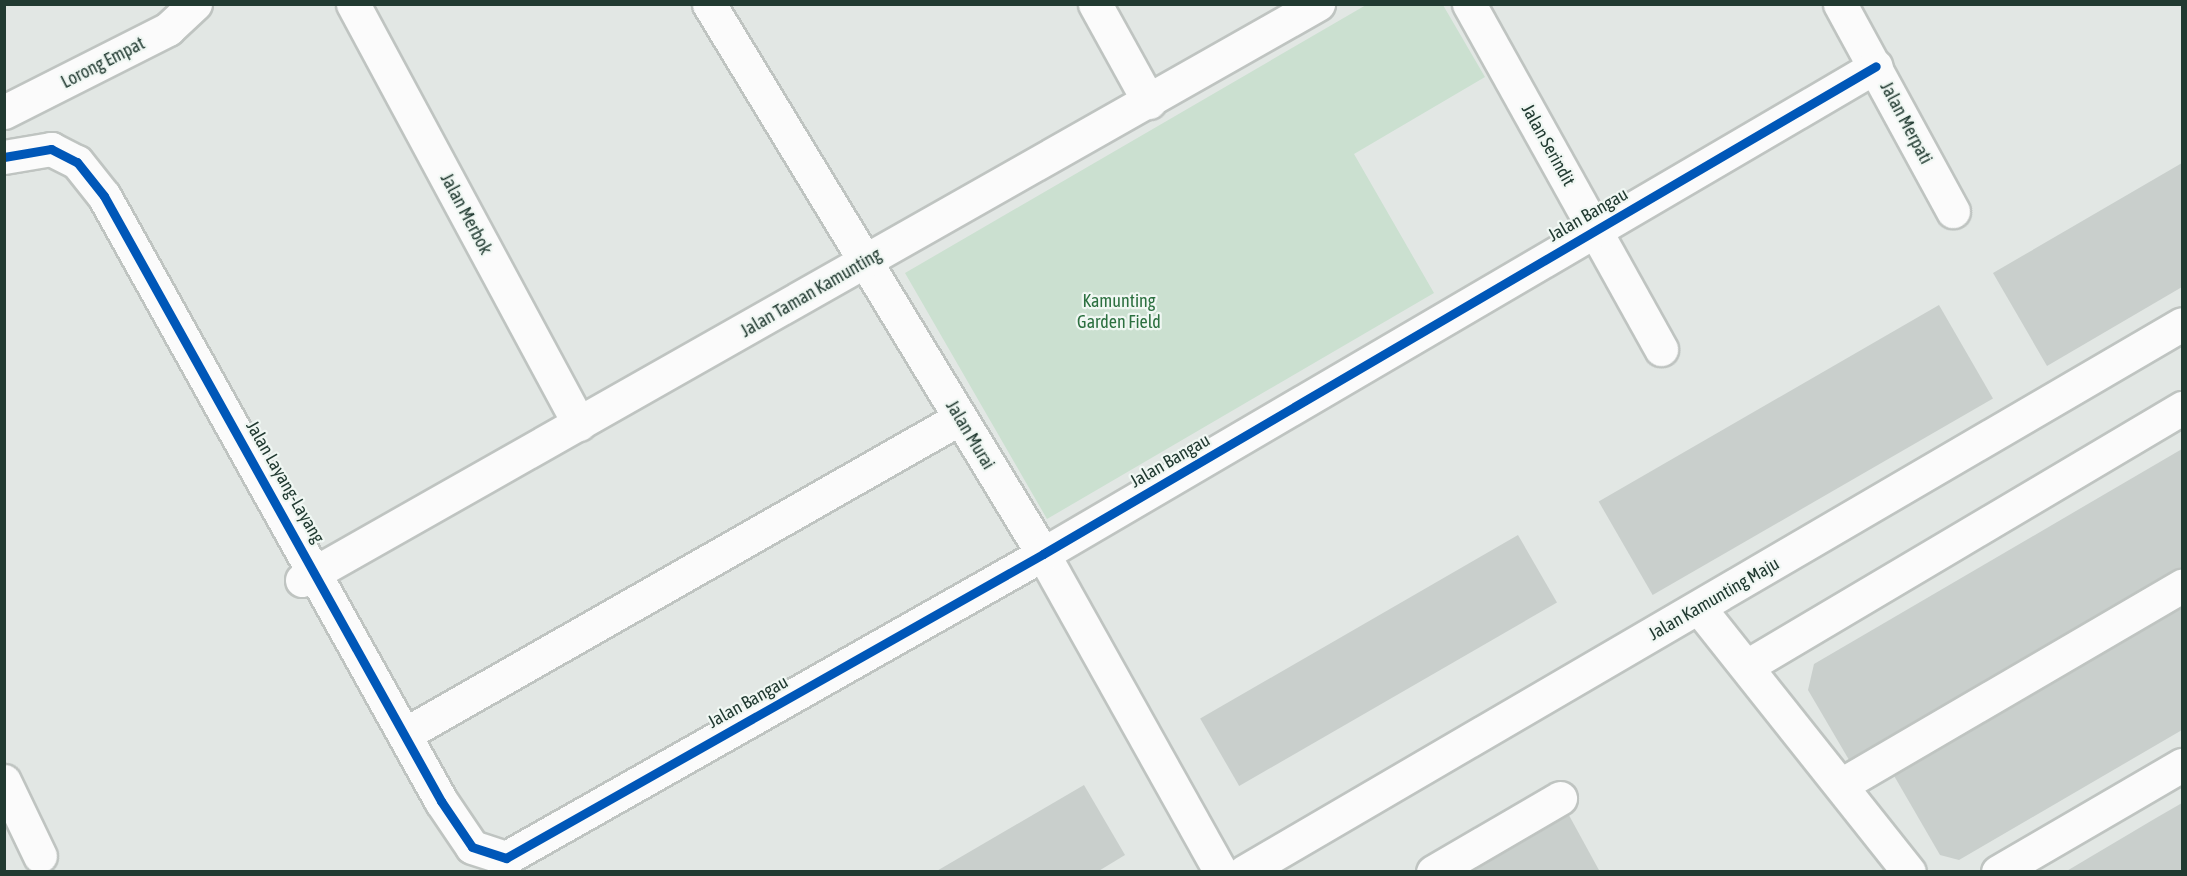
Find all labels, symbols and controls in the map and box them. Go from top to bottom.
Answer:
street label: Lorong Empat [58,33,148,93]
street label: Jalan Merpati [1875,78,1937,168]
street label: Jalan Serindit [1517,100,1579,190]
street label: Jalan Merbok [436,170,496,258]
street label: Jalan Bangau [1544,184,1632,246]
street label: Jalan Taman Kamunting [737,244,885,342]
park label: Kamunting Garden Field [1077,291,1161,334]
street label: Jalan Murai [941,397,999,473]
street label: Jalan Layang-Layang [241,417,329,547]
street label: Jalan Bangau [1126,430,1214,492]
street label: Jalan Kamunting Maju [1645,553,1783,645]
street label: Jalan Bangau [704,671,792,733]

